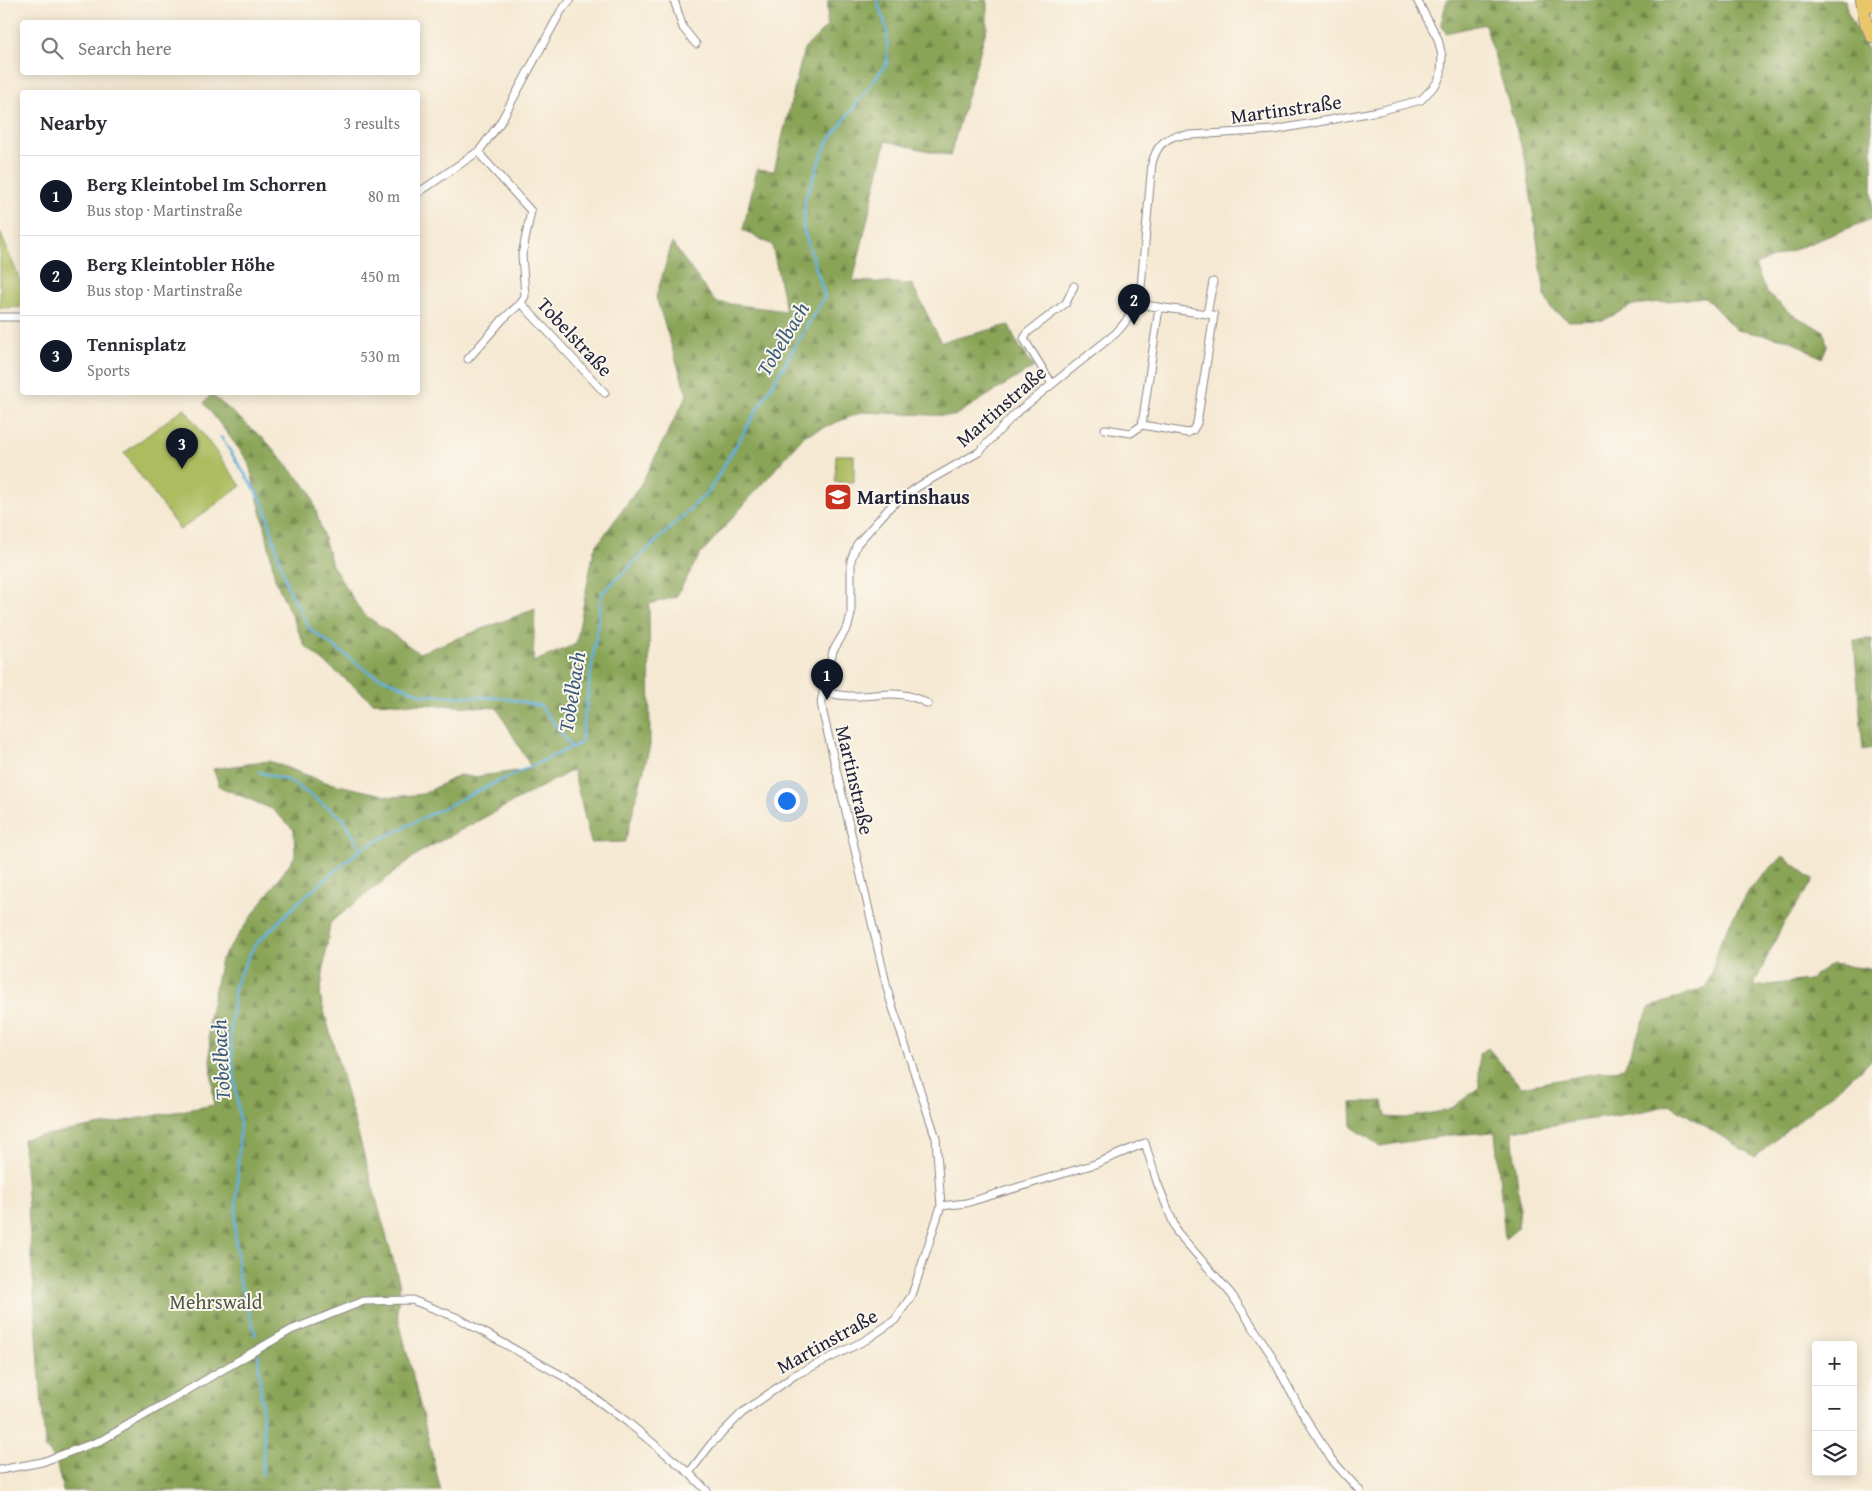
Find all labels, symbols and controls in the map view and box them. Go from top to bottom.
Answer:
search box [20,20,420,75]
icon: search [38,34,66,62]
text: Search here [78,34,172,62]
street label: Martinstraße [1229,86,1343,131]
text: Nearby [40,107,107,138]
text: 3 results [343,111,400,135]
text: Berg Kleintobel Im Schorren [87,170,327,198]
text: 1 [52,184,60,208]
text: 80 m [368,184,400,208]
text: Bus stop · Martinstraße [87,198,242,222]
text: Berg Kleintobler Höhe [87,250,275,278]
text: 2 [52,264,60,288]
text: 450 m [360,264,400,288]
text: Bus stop · Martinstraße [87,278,242,302]
pin: 2 [1118,284,1150,325]
street label: Tobelstraße [531,290,620,383]
water label: Tobelbach [748,296,817,382]
text: Tennisplatz [87,330,186,358]
text: 3 [52,344,60,368]
text: 530 m [360,344,400,368]
text: Sports [87,358,130,382]
street label: Martinstraße [949,358,1052,453]
pin: 3 [166,428,198,469]
school or university icon: Martinshaus [823,482,853,512]
place label: Martinshaus [857,482,970,511]
water label: Tobelbach [550,649,593,735]
pin: 1 [811,659,843,700]
street label: Martinstraße [829,722,882,838]
your location [774,788,800,814]
water label: Tobelbach [203,1018,238,1101]
park label: Mehrswald [170,1287,263,1316]
street label: Martinstraße [771,1301,883,1380]
map controls [1812,1341,1857,1476]
button: + [1812,1341,1857,1386]
button: − [1812,1386,1857,1431]
button: layers [1812,1431,1857,1476]

